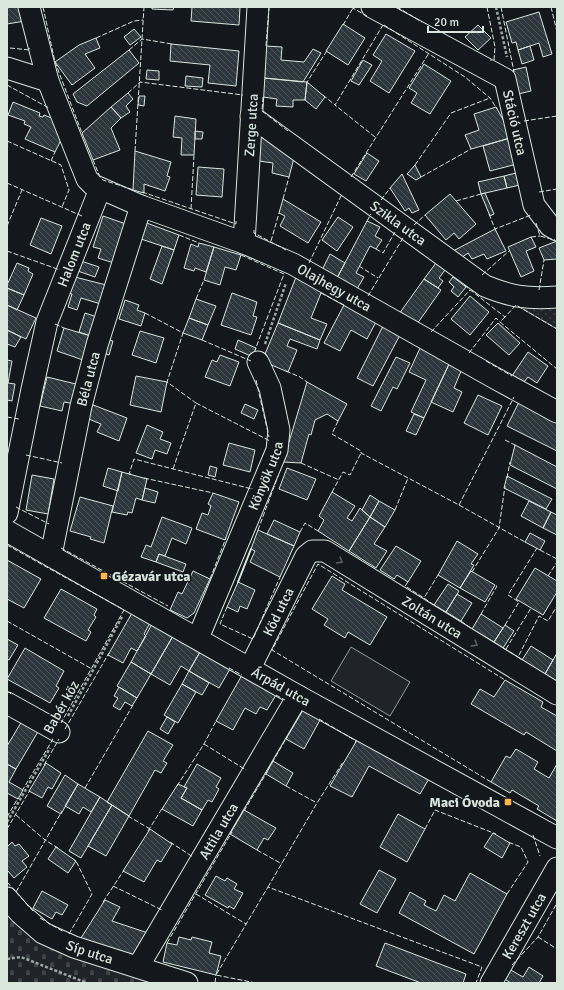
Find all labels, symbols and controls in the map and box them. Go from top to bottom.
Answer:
scale bar [428,8,483,34]
text: 20 m [434,15,459,30]
street label: Stáció utca [499,88,530,157]
street label: Zerge utca [241,93,262,157]
street label: Szikla utca [367,197,429,249]
street label: Halom utca [54,220,95,289]
street label: Olajhegy utca [294,260,374,315]
street label: Béla utca [73,350,104,408]
street label: Könyök utca [245,441,287,513]
one-way arrow [336,556,343,563]
place label: Gézavár utca [112,568,191,585]
marker: Gézavár utca [99,571,109,581]
street label: Köd utca [259,585,298,639]
street label: Zoltán utca [399,593,465,642]
one-way arrow [471,639,478,646]
street label: Árpád utca [248,663,313,710]
street label: Babér köz [40,678,83,737]
place label: Maci Óvoda [429,794,500,811]
marker: Maci Óvoda [503,797,513,807]
street label: Attila utca [196,800,242,862]
street label: Kereszt utca [499,890,550,962]
street label: Síp utca [63,937,115,968]

